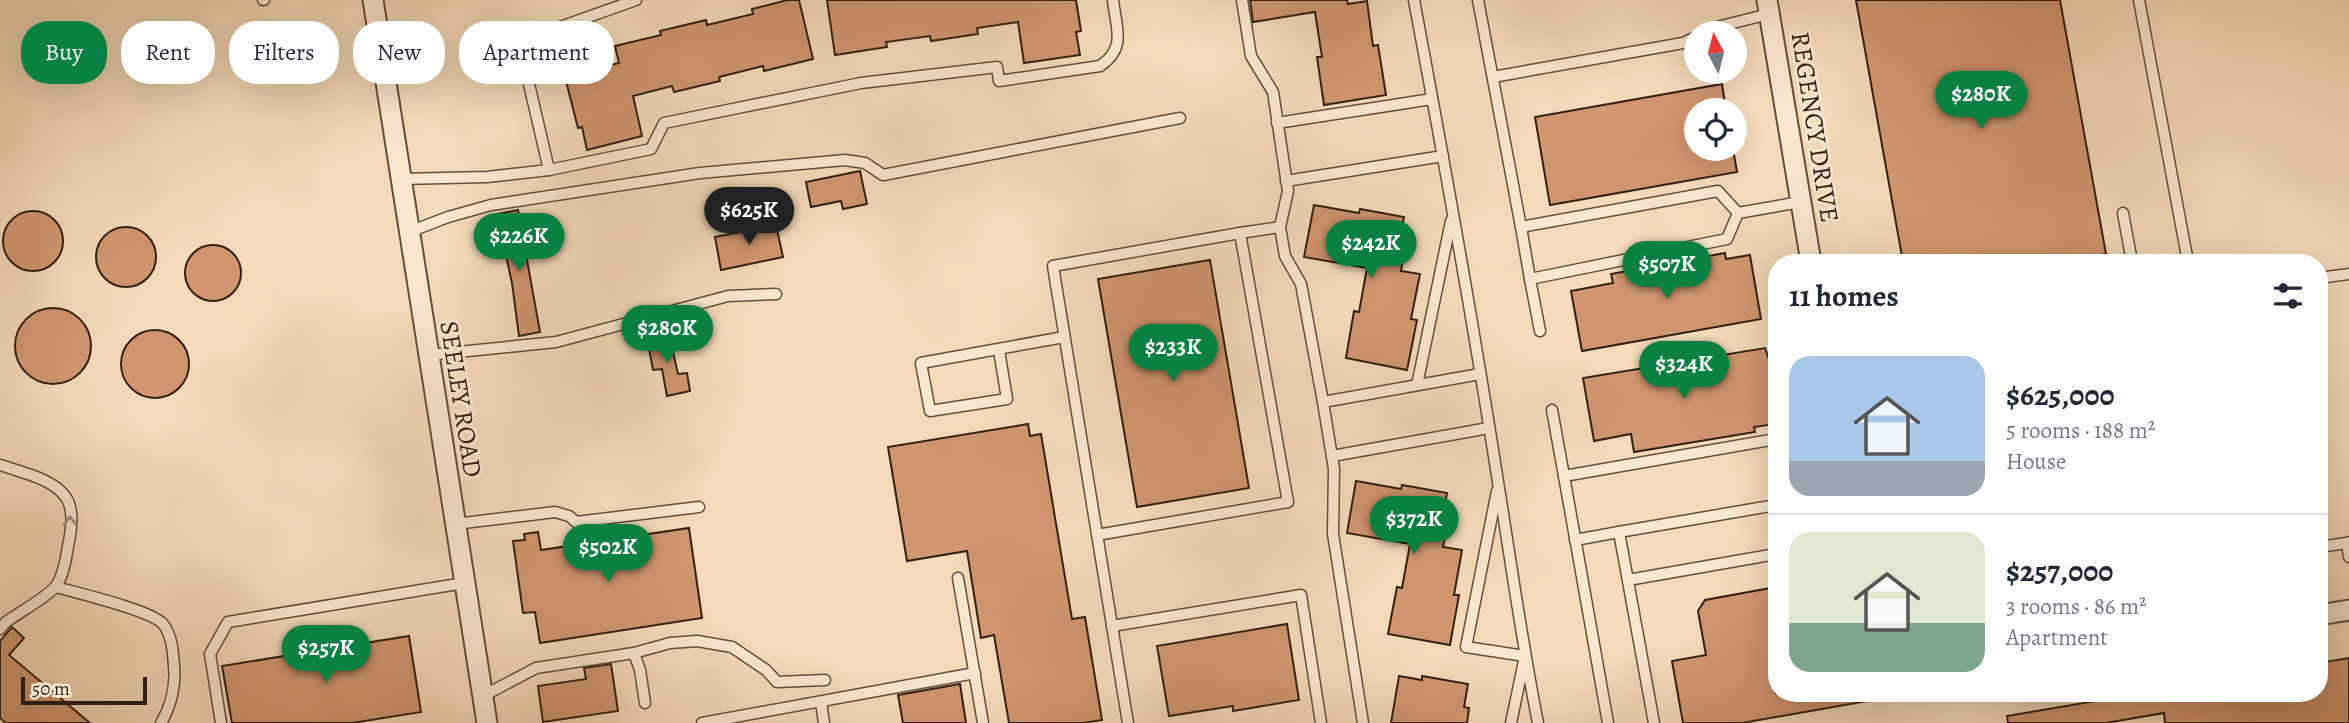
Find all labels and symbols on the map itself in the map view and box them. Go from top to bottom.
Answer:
north arrow [1684,21,1746,84]
street label: REGENCY DRIVE [1783,29,1847,225]
pin: $280K [1932,72,2030,131]
pin: $625K [700,188,798,247]
pin: $226K [470,214,568,273]
pin: $242K [1322,220,1420,280]
pin: $507K [1618,242,1716,301]
pin: $280K [618,306,716,365]
street label: SEELEY ROAD [431,318,491,480]
pin: $233K [1124,324,1222,384]
pin: $324K [1635,342,1733,401]
pin: $372K [1365,496,1463,556]
one-way arrow [63,515,78,526]
pin: $502K [559,524,657,584]
pin: $257K [277,626,375,685]
scale bar [21,674,147,706]

